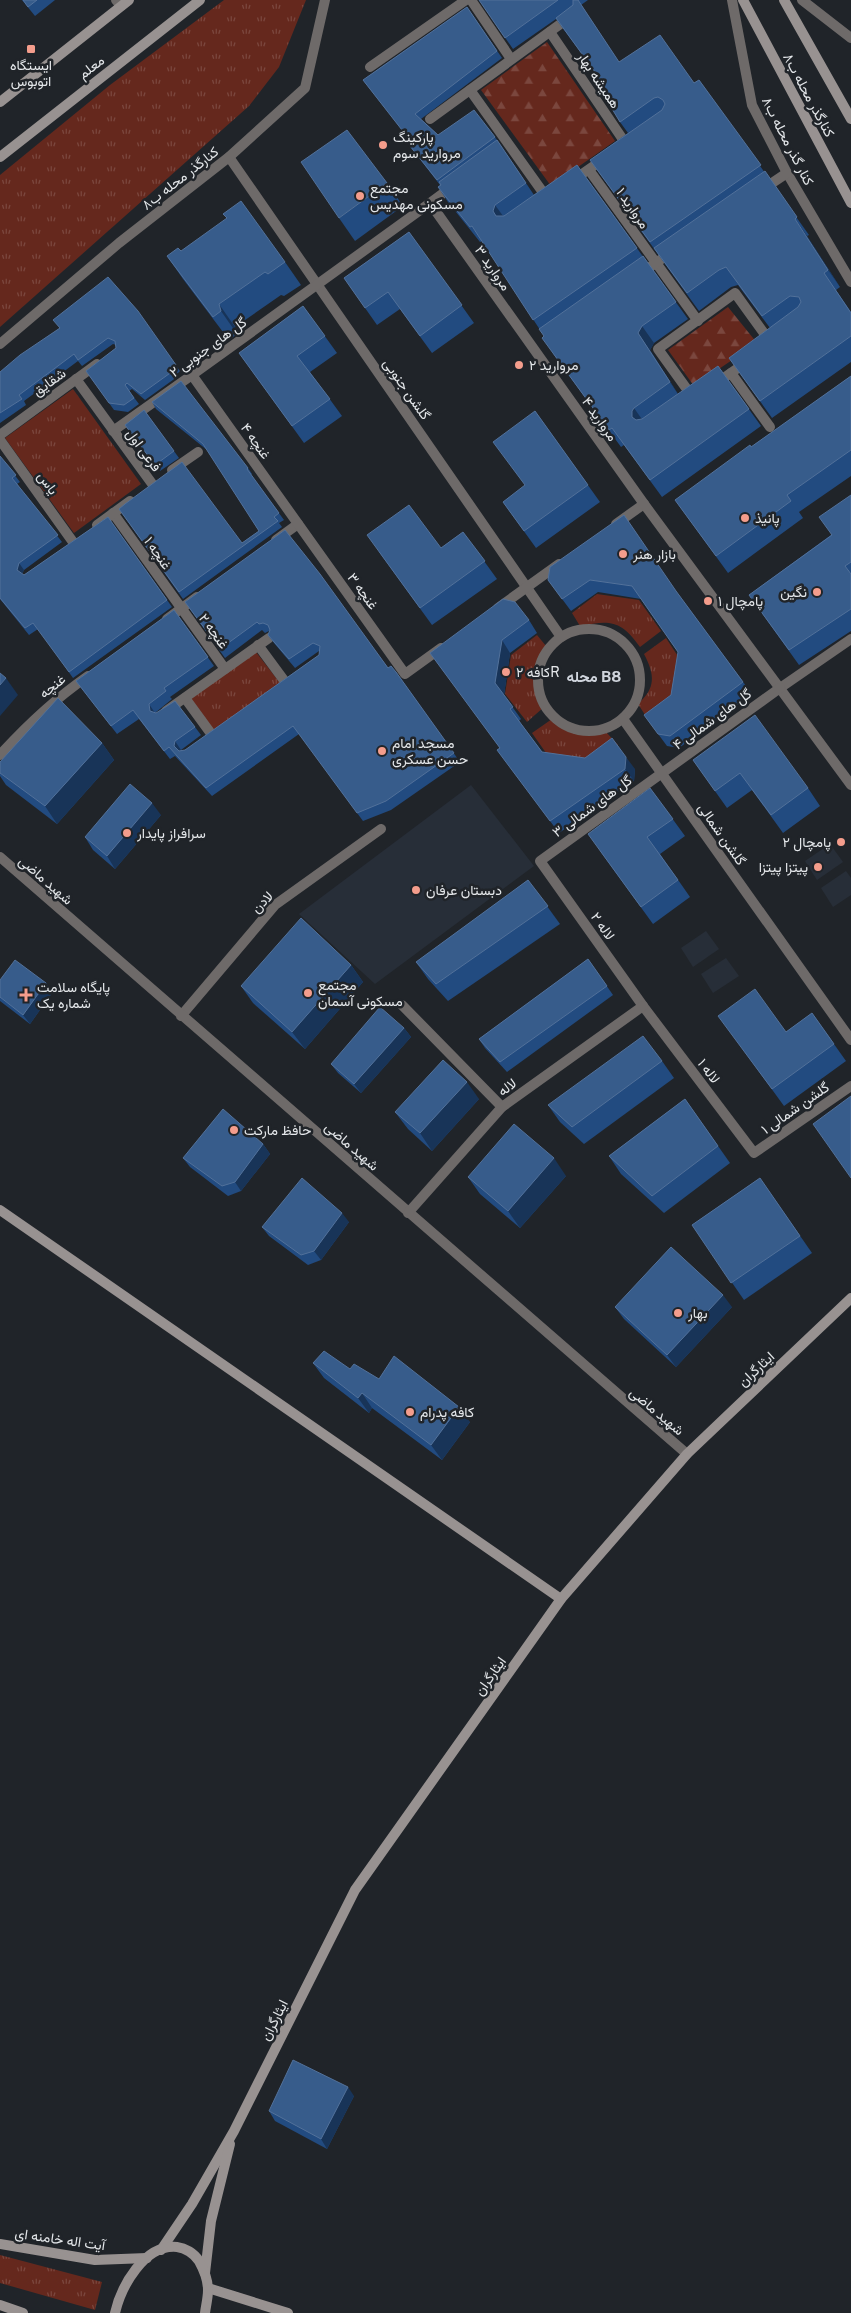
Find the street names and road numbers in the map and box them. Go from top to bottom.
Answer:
street label: همیشه بهار [573,48,624,112]
street label: کنارگذر محله ب۸ [779,50,838,140]
street label: معلم [75,52,108,83]
street label: کنار گذر محله ب۸ [758,94,817,188]
street label: کنارگذر محله ب۸ [139,143,222,214]
street label: مروارید ۱ [612,184,653,232]
street label: مروارید ۳ [471,242,514,294]
street label: گل های جنوبی ۲ [166,314,250,381]
street label: گلشن جنوبی [379,355,434,423]
street label: شقایق [29,365,69,400]
street label: مروارید ۴ [578,394,621,445]
street label: غنچه ۴ [236,420,274,463]
street label: فرعی اول [122,426,165,476]
street label: یاس [33,468,62,498]
street label: غنچه ۱ [139,534,175,574]
street label: غنچه ۳ [343,570,382,614]
street label: غنچه ۲ [194,610,232,653]
street label: غنچه [36,671,69,703]
street label: گل های شمالی ۴ [670,685,755,754]
street label: گل های شمالی ۳ [549,772,635,841]
street label: گلشن شمالی [694,800,749,869]
street label: شهید ماضی [15,852,76,908]
street label: لادن [248,888,277,917]
street label: لاله ۲ [588,909,618,943]
street label: لاله ۱ [695,1056,723,1086]
street label: لاله [495,1075,519,1099]
street label: گلشن شمالی ۱ [758,1079,833,1138]
street label: شهید ماضی [321,1118,382,1174]
street label: ایثارگران [735,1348,778,1390]
street label: شهید ماضی [626,1384,687,1439]
street label: ایثارگران [471,1654,510,1699]
street label: ایثارگران [257,1997,292,2043]
street label: آیت اله خامنه ای [14,2225,108,2254]

